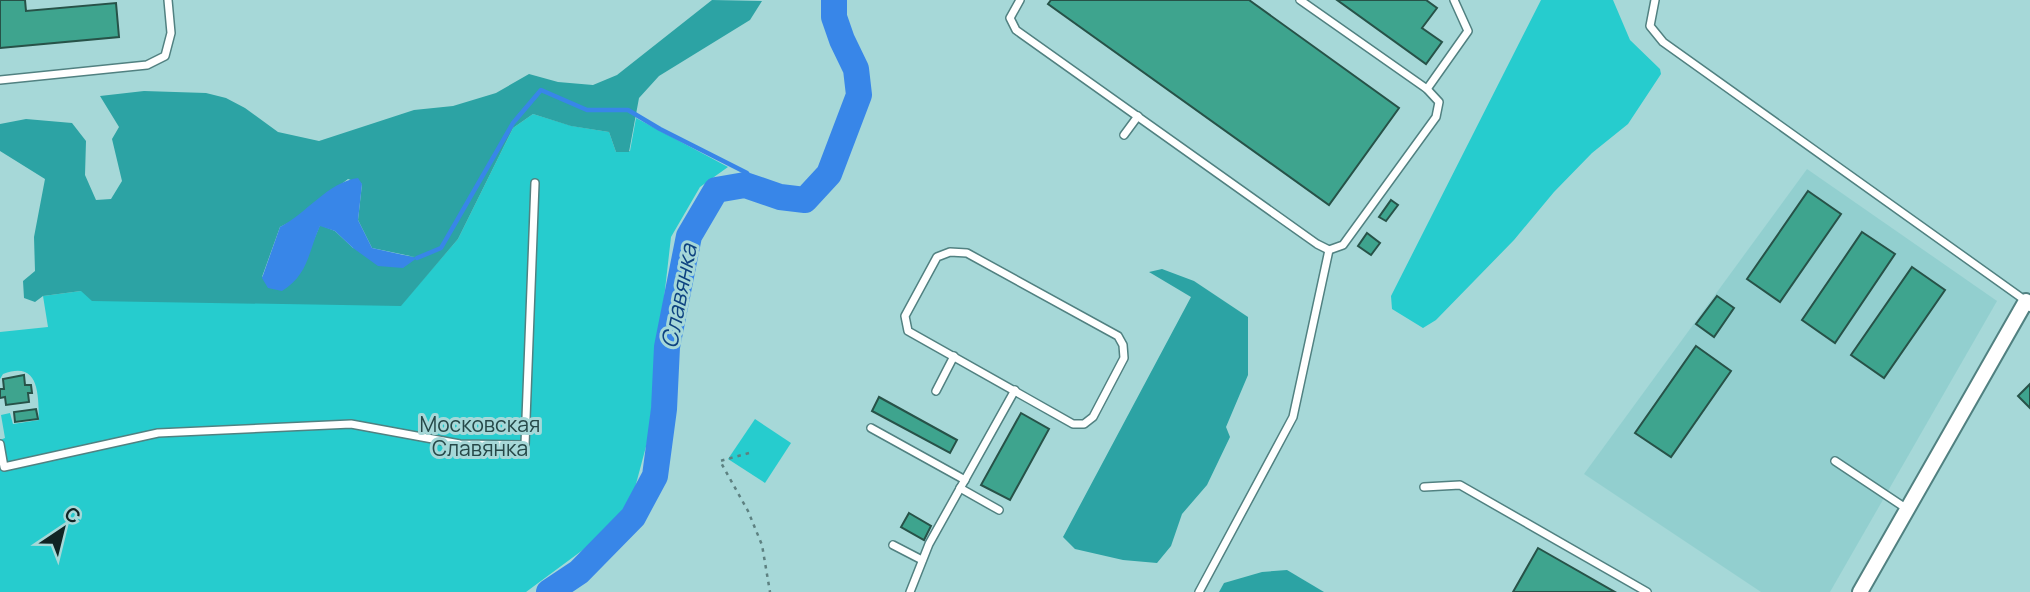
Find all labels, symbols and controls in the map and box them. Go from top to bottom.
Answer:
water label: Славянка [652,240,704,351]
park label: Московская Славянка [420,410,540,462]
north arrow [28,494,98,564]
text: С [60,500,86,530]

